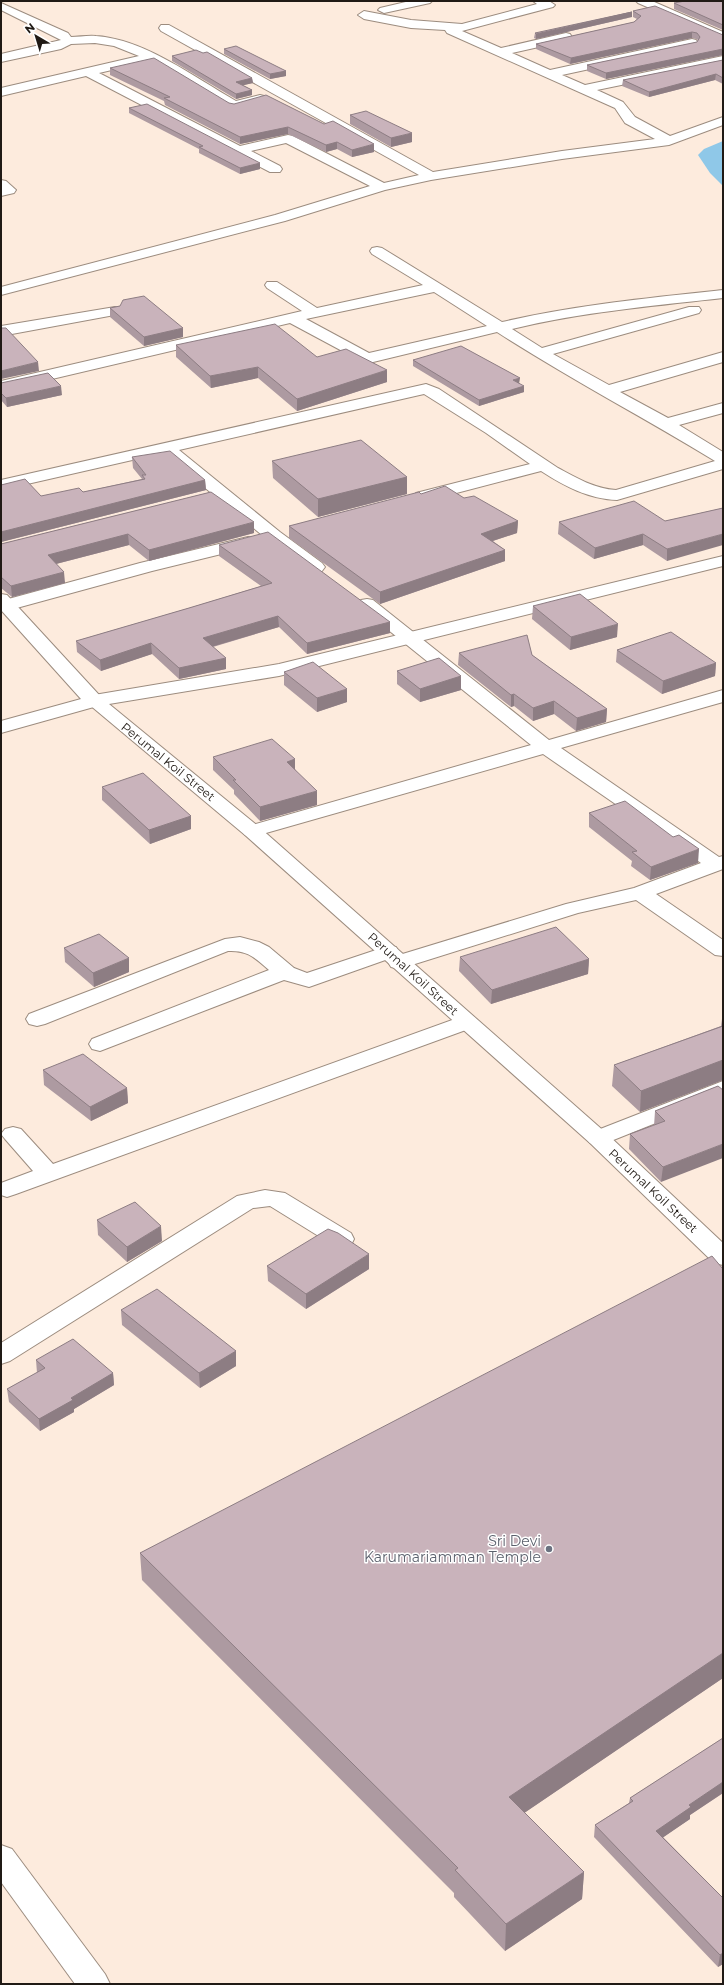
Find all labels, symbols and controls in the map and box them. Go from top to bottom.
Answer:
north arrow [16,16,56,56]
text: N [22,20,38,36]
street label: Perumal Koil Street [118,719,218,804]
street label: Perumal Koil Street [365,929,462,1018]
street label: Perumal Koil Street [606,1145,701,1236]
place label: Sri Devi Karumariamman Temple [364,1532,541,1566]
marker: Sri Devi Karumariamman Temple [544,1544,554,1554]

